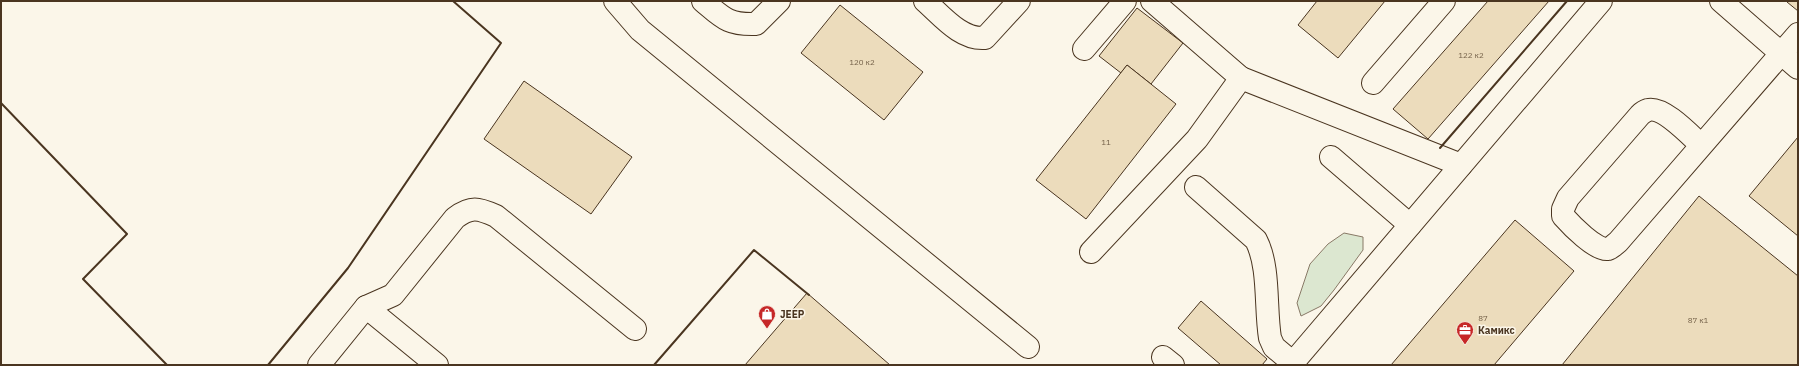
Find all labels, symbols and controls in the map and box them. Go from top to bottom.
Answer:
house number: 122 к2 [1458,50,1484,60]
house number: 120 к2 [849,57,875,67]
house number: 11 [1101,137,1111,147]
shop icon: JEEP [757,304,777,329]
place label: JEEP [780,308,805,321]
house number: 87 [1478,313,1488,323]
house number: 87 к1 [1688,315,1709,325]
office icon: Камикс [1455,320,1475,345]
place label: Камикс [1478,324,1515,337]

